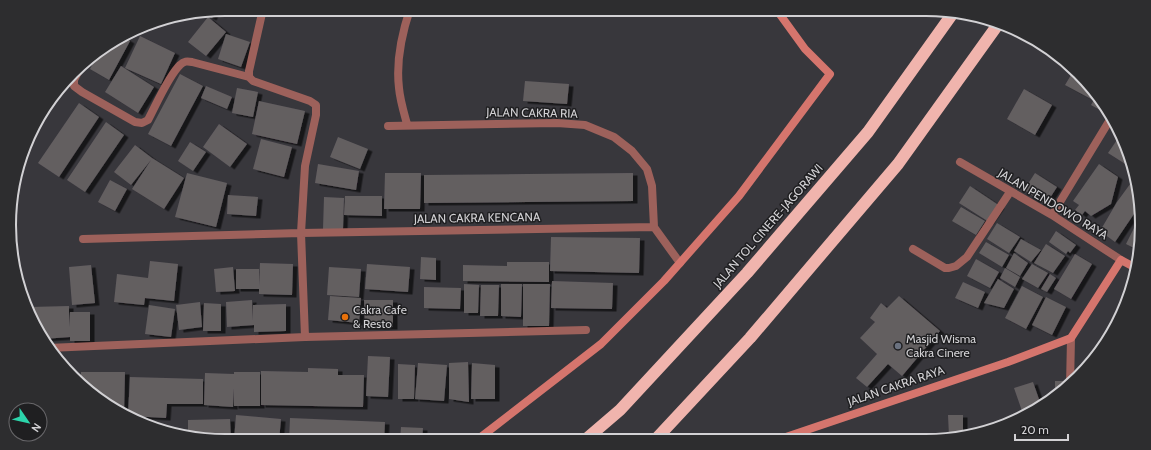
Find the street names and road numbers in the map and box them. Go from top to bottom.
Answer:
street label: JALAN CAKRA RIA [485,104,579,121]
street label: JALAN TOL CINERE-JAGORAWI [709,160,826,292]
street label: JALAN PENDOWO RAYA [995,164,1111,243]
street label: JALAN CAKRA KENCANA [413,209,541,226]
street label: JALAN CAKRA RAYA [845,362,947,409]

